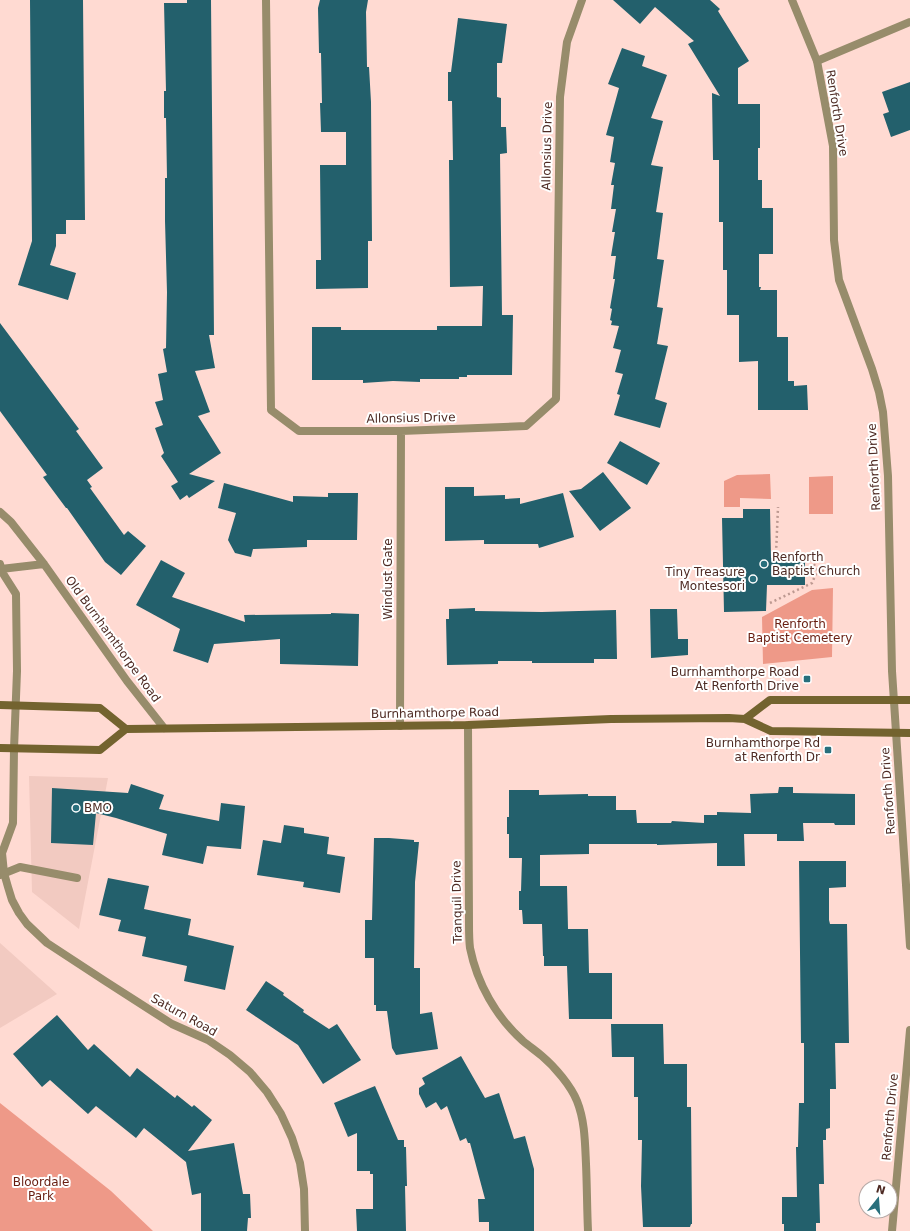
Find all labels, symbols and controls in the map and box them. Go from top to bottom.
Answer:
street label: Renforth Drive [823,69,851,157]
street label: Allonsius Drive [539,101,555,191]
street label: Allonsius Drive [366,410,456,426]
street label: Renforth Drive [865,423,883,511]
street label: Windust Gate [381,538,395,620]
place label: Renforth Baptist Church [772,550,860,578]
marker: Renforth Baptist Church [759,559,769,569]
place label: Tiny Treasure Montessori [664,565,745,593]
street label: Old Burnhamthorpe Road [63,573,163,705]
marker: Tiny Treasure Montessori [748,574,758,584]
park label: Renforth Baptist Cemetery [748,617,852,645]
place label: Burnhamthorpe Road At Renforth Drive [671,665,799,693]
marker: Burnhamthorpe Road At Renforth Drive [802,674,812,684]
street label: Burnhamthorpe Road [371,705,499,721]
place label: Burnhamthorpe Rd at Renforth Dr [706,736,820,764]
marker: Burnhamthorpe Rd at Renforth Dr [823,745,833,755]
street label: Renforth Drive [878,747,898,835]
place label: BMO [84,801,112,815]
marker: BMO [71,803,81,813]
street label: Tranquil Drive [449,860,465,945]
street label: Saturn Road [148,991,220,1039]
street label: Renforth Drive [879,1073,901,1161]
park label: Bloordale Park [13,1175,69,1203]
north arrow [858,1179,898,1219]
text: N [874,1182,887,1197]

